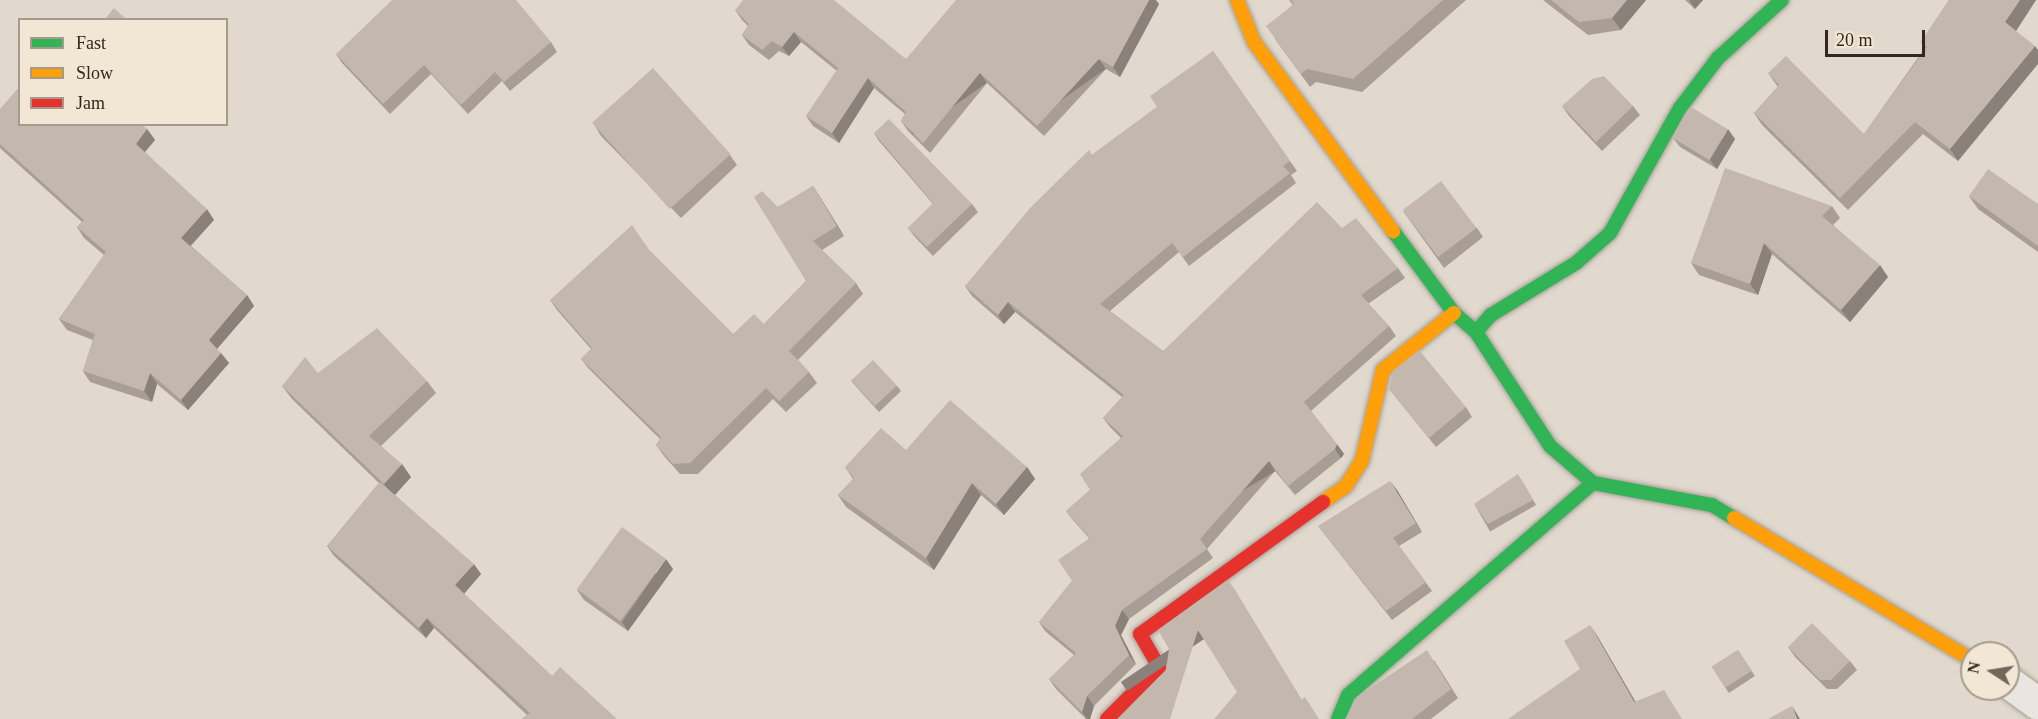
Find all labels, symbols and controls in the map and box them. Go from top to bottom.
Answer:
legend [18,18,228,126]
scale bar [1828,18,1928,56]
text: 20 m [1836,30,1873,50]
text: Fast [76,33,106,53]
text: Slow [76,63,113,83]
text: Jam [76,93,105,113]
north arrow [1960,641,2020,701]
text: N [1964,660,1983,675]

